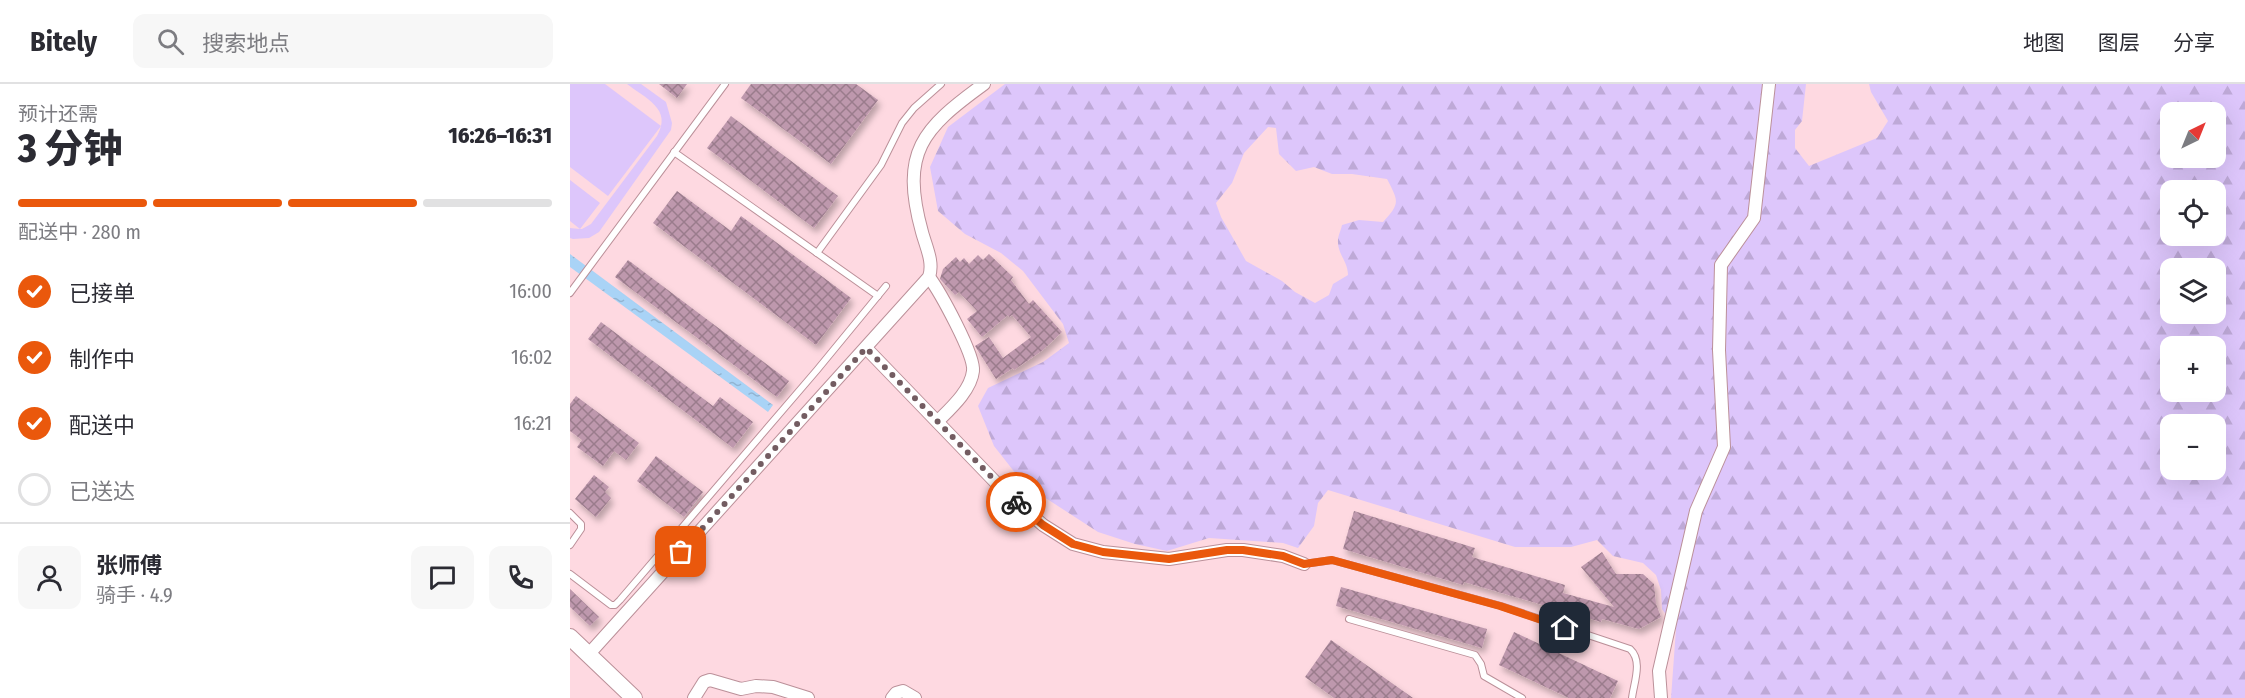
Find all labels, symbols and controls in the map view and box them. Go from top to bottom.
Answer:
search box [133,14,553,68]
text: Bitely [30,25,97,58]
icon: search [154,25,187,58]
text: 搜索地点 [202,30,290,57]
text: 地图 [2023,30,2065,56]
text: 图层 [2098,30,2140,56]
text: 分享 [2173,30,2215,56]
text: 预计还需 [18,102,98,126]
north arrow [2160,102,2226,168]
map controls [2160,102,2226,480]
text: 16:26–16:31 [448,122,552,149]
text: 3 分钟 [18,126,123,172]
button: locate [2160,180,2226,246]
text: 配送中 · 280 m [18,220,141,244]
button: layers [2160,258,2226,324]
icon: check [18,275,51,308]
text: 16:00 [509,279,552,303]
text: 已接单 [69,280,135,307]
button: + [2160,336,2226,402]
icon: check [18,341,51,374]
text: 16:02 [511,345,552,369]
text: 制作中 [69,346,135,373]
icon: check [18,407,51,440]
text: 16:21 [514,411,552,435]
text: 配送中 [69,412,135,439]
button: − [2160,414,2226,480]
courier [986,472,1046,532]
text: 已送达 [69,478,135,505]
icon: bike [1000,486,1033,519]
pin [655,526,706,577]
icon: bag [664,535,697,568]
button: person [18,546,81,609]
button: chat [411,546,474,609]
button: phone [489,546,552,609]
text: 张师傅 [96,552,162,579]
text: 骑手 · 4.9 [96,583,173,607]
pin [1539,602,1590,653]
icon: home [1548,611,1581,644]

